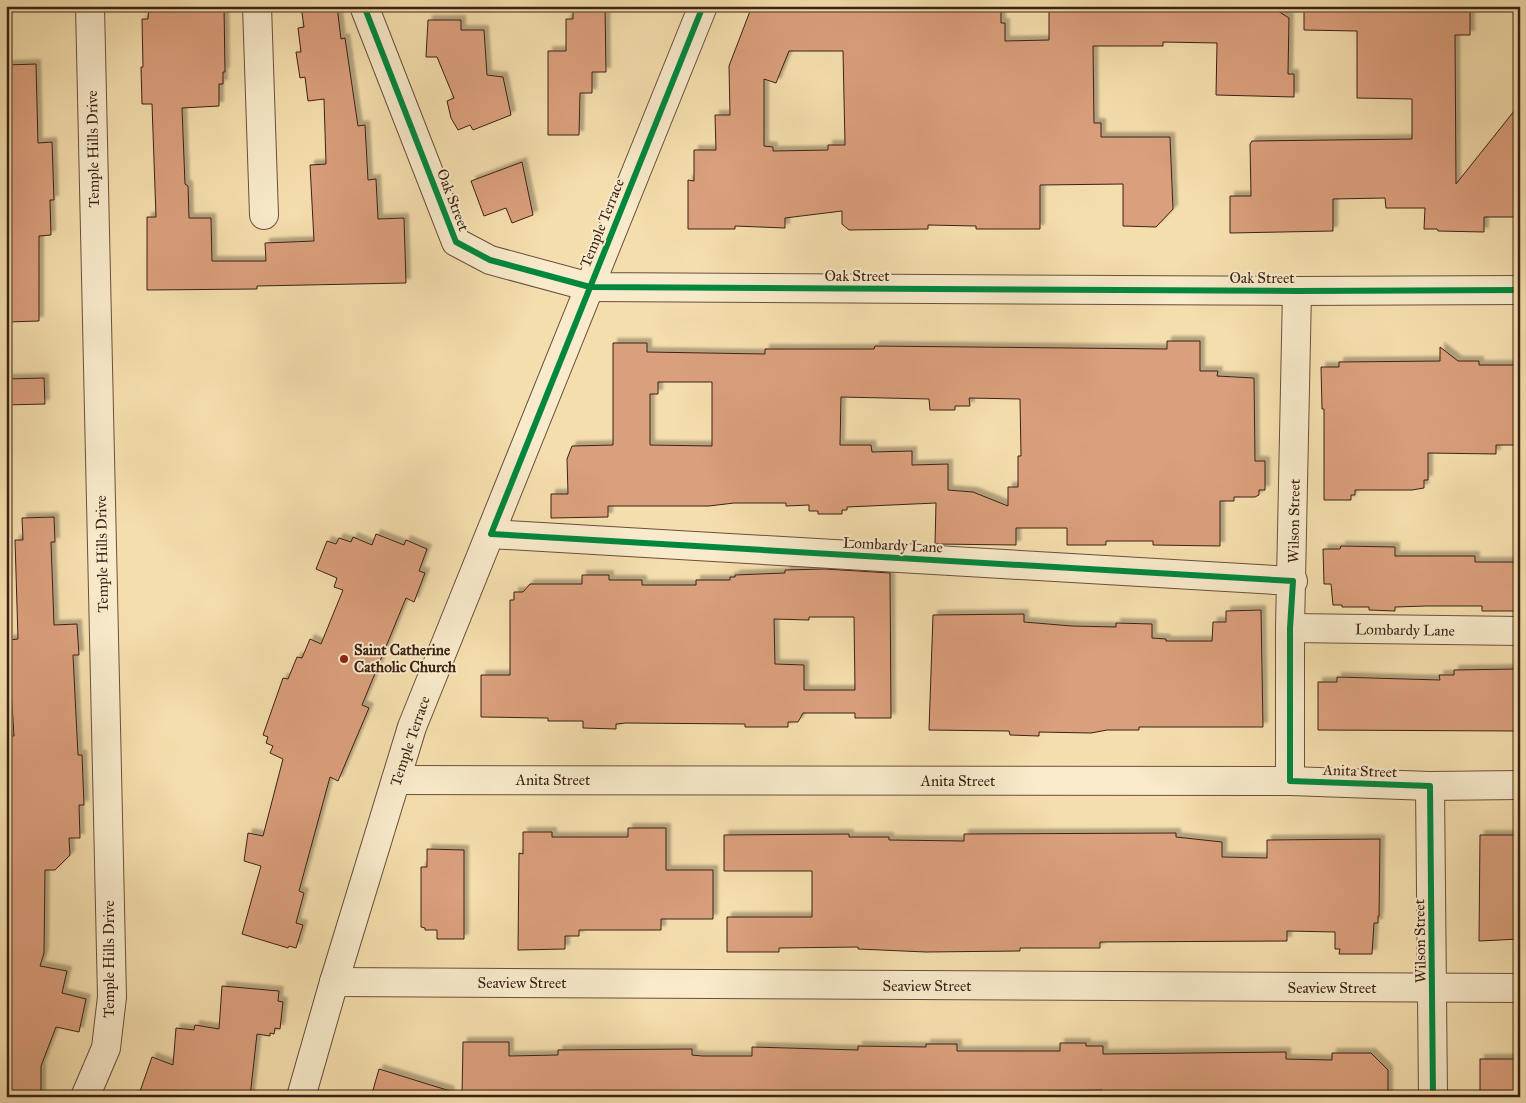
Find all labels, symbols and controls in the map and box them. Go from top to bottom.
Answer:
street label: Temple Hills Drive [83,90,103,208]
street label: Oak Street [433,166,473,234]
street label: Temple Terrace [576,176,628,270]
street label: Oak Street [824,267,890,285]
street label: Oak Street [1229,269,1295,287]
street label: Wilson Street [1284,478,1304,563]
street label: Temple Hills Drive [92,495,112,613]
street label: Lombardy Lane [843,533,943,557]
street label: Lombardy Lane [1355,620,1455,640]
place label: Saint Catherine Catholic Church [354,641,457,676]
marker: Saint Catherine Catholic Church [338,653,350,665]
street label: Temple Terrace [386,693,434,789]
street label: Anita Street [1321,761,1398,781]
street label: Anita Street [515,771,591,789]
street label: Anita Street [920,772,996,790]
street label: Wilson Street [1410,898,1430,983]
street label: Temple Hills Drive [100,900,118,1018]
street label: Seaview Street [478,974,567,992]
street label: Seaview Street [883,977,972,995]
street label: Seaview Street [1288,979,1377,997]

